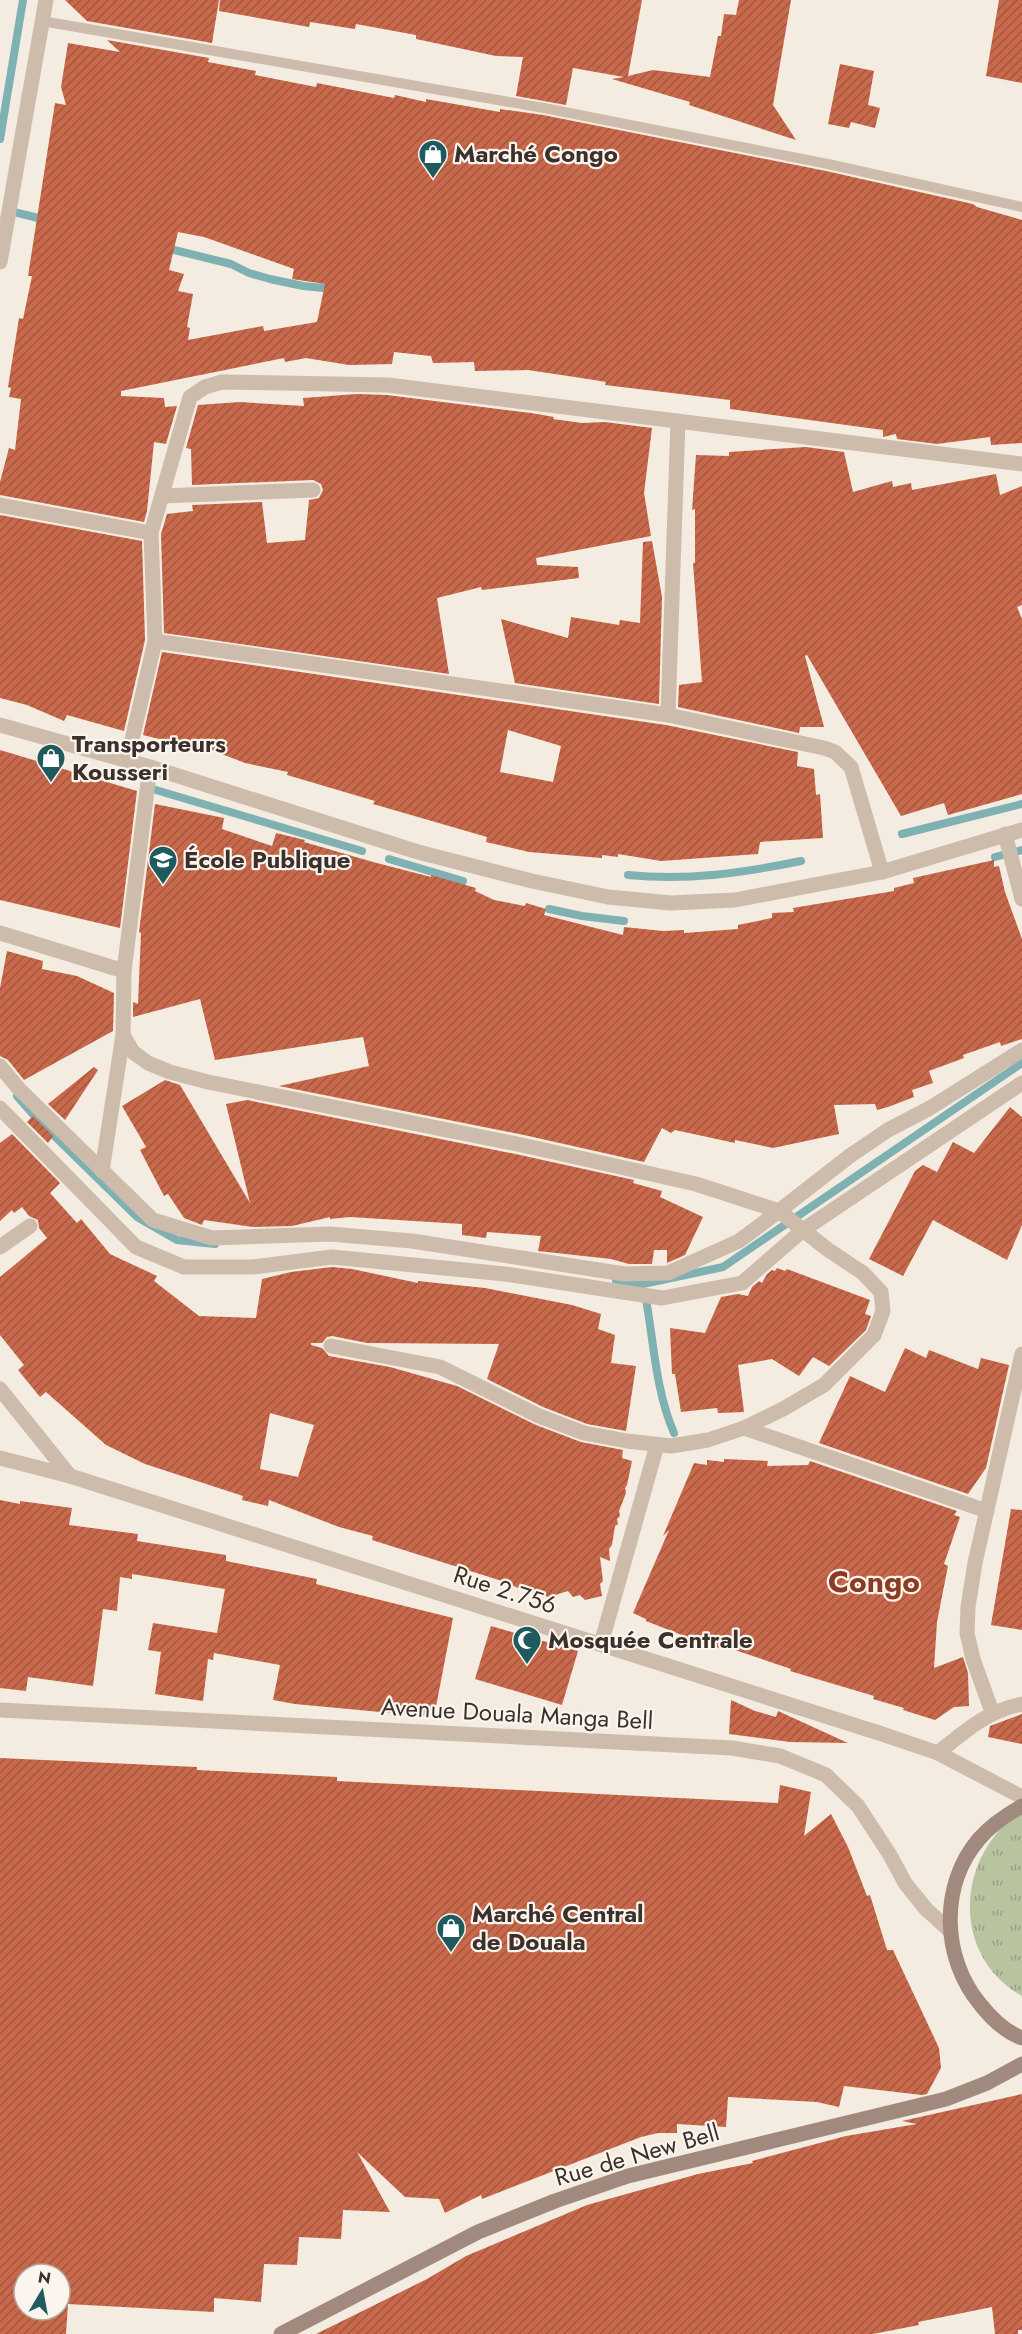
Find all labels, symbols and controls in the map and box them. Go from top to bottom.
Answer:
place label: Marché Congo [454,136,618,171]
shop icon: Marché Congo [417,138,449,180]
place label: Transporteurs Kousseri [72,726,226,789]
shop icon: Transporteurs Kousseri [35,742,67,784]
place label: École Publique [184,842,350,877]
school or university icon: École Publique [147,844,179,886]
street label: Rue 2.756 [449,1556,561,1623]
district label: Congo [828,1560,920,1603]
place label: Mosquée Centrale [548,1622,753,1657]
mosque icon: Mosquée Centrale [511,1624,543,1666]
street label: Avenue Douala Manga Bell [380,1689,654,1738]
place label: Marché Central de Douala [472,1896,644,1959]
shop icon: Marché Central de Douala [435,1912,467,1954]
street label: Rue de New Bell [550,2114,723,2195]
north arrow [12,2262,72,2322]
text: N [36,2265,53,2290]

